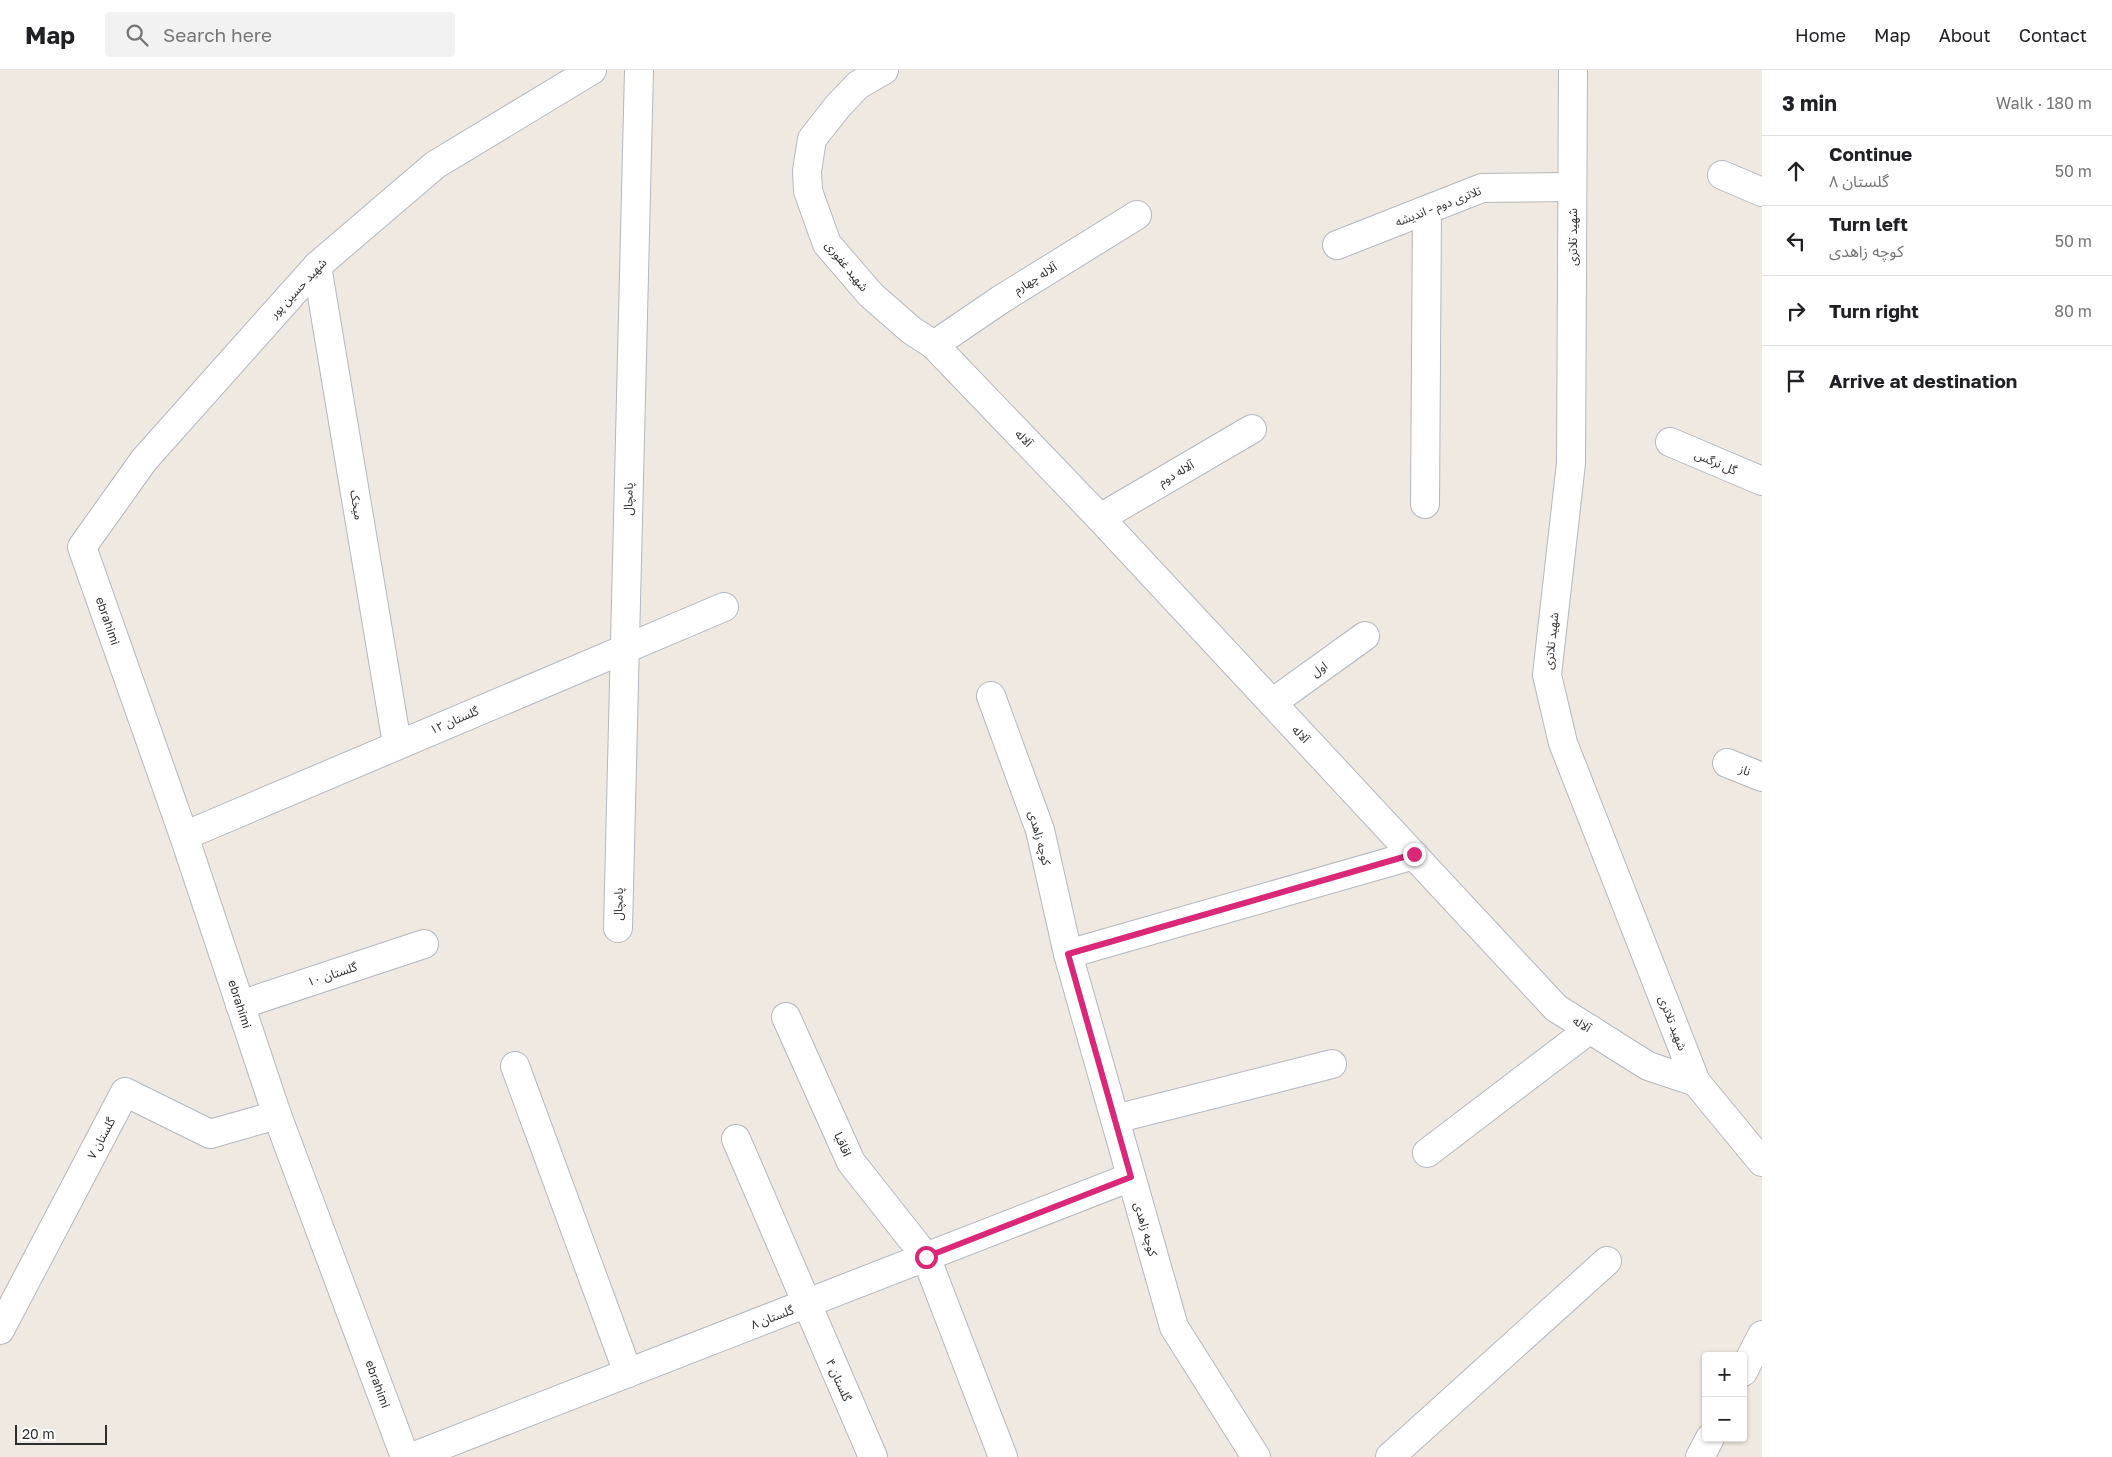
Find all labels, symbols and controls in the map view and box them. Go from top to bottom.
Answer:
search box [105,12,455,57]
text: Map [25,20,75,49]
icon: search [123,21,151,49]
text: Search here [163,23,272,46]
text: Home [1795,24,1846,46]
text: Map [1874,24,1911,46]
text: About [1939,24,1991,46]
text: Contact [2019,24,2087,46]
text: 3 min [1782,90,1837,116]
text: Walk · 180 m [1996,93,2092,113]
text: Continue [1829,142,1912,165]
icon: ahead [1782,157,1810,185]
text: 50 m [2055,161,2092,181]
text: گلستان ۸ [1829,171,1889,191]
street label: تلاتری دوم - اندیشه [1393,183,1484,231]
street label: شهید تلاتری [1565,208,1580,266]
text: Turn left [1829,212,1908,235]
icon: left [1782,227,1810,255]
text: 50 m [2055,231,2092,251]
street label: شهید غفوری [822,238,872,294]
text: کوچه زاهدی [1829,241,1903,261]
street label: شهید حسین پور [266,255,330,323]
street label: آلاله چهارم [1011,259,1061,299]
icon: right [1782,297,1810,325]
text: Turn right [1829,299,1919,322]
text: 80 m [2054,301,2092,321]
icon: arrive [1782,367,1810,395]
text: Arrive at destination [1829,369,2017,392]
street label: آلاله [1012,426,1036,450]
street label: گل نرگس [1693,446,1740,478]
street label: آلاله دوم [1156,457,1198,491]
street label: پامچال [620,482,637,516]
street label: میخک [347,489,367,521]
street label: ebrahimi [93,595,123,647]
street label: شهید تلاتری [1541,612,1562,670]
street label: اول [1308,658,1330,680]
street label: گلستان ۱۲ [427,703,482,737]
street label: آلاله [1289,722,1313,746]
street label: ناز [1736,761,1753,779]
street label: کوچه زاهدی [1025,809,1055,868]
route end [1403,843,1426,866]
street label: پامچال [610,887,627,921]
street label: گلستان ۱۰ [305,959,360,989]
street label: ebrahimi [225,978,255,1030]
street label: شهید تلاتری [1656,993,1690,1053]
street label: آلاله [1570,1013,1594,1036]
street label: گلستان ۷ [84,1114,119,1161]
street label: اقاقیا [831,1130,855,1159]
street label: کوچه زاهدی [1130,1200,1161,1259]
route start [915,1246,938,1269]
street label: گلستان ۸ [748,1302,797,1332]
map controls [1702,1352,1747,1442]
button: + [1702,1352,1747,1397]
street label: گلستان ۴ [823,1356,855,1404]
street label: ebrahimi [362,1358,394,1410]
button: − [1702,1397,1747,1442]
scale bar [15,1422,108,1445]
text: 20 m [22,1425,55,1442]

